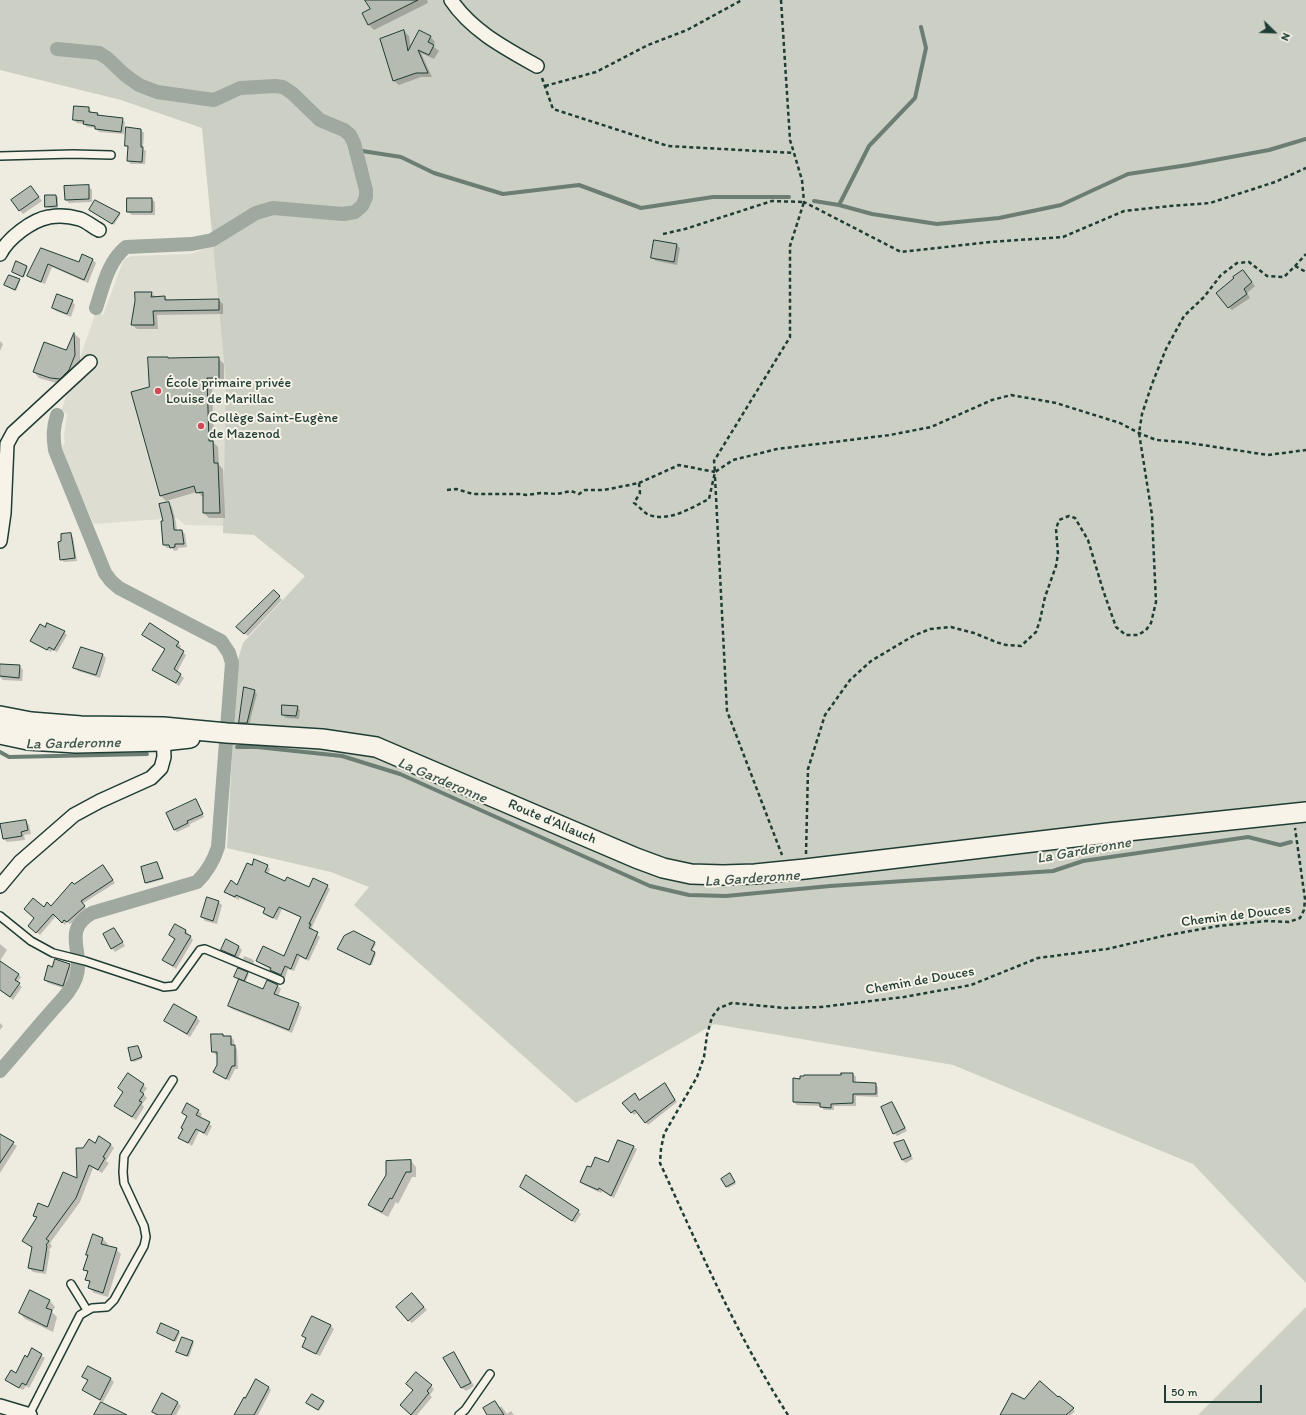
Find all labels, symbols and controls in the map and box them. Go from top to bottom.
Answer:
north arrow [1254,12,1294,52]
text: N [1278,31,1293,43]
place label: École primaire privée Louise de Marillac [166,375,291,408]
marker: École primaire privée Louise de Marillac [153,386,163,396]
place label: Collège Saint-Eugène de Mazenod [209,410,338,442]
marker: Collège Saint-Eugène de Mazenod [196,421,206,431]
water label: La Garderonne [25,734,121,754]
water label: La Garderonne [395,754,489,808]
street label: Route d'Allauch [505,796,599,848]
water label: La Garderonne [1036,834,1132,868]
water label: La Garderonne [704,867,800,891]
street label: Chemin de Douces [1180,901,1292,931]
street label: Chemin de Douces [864,963,976,999]
scale bar [1166,1377,1264,1403]
text: 50 m [1171,1385,1197,1399]

